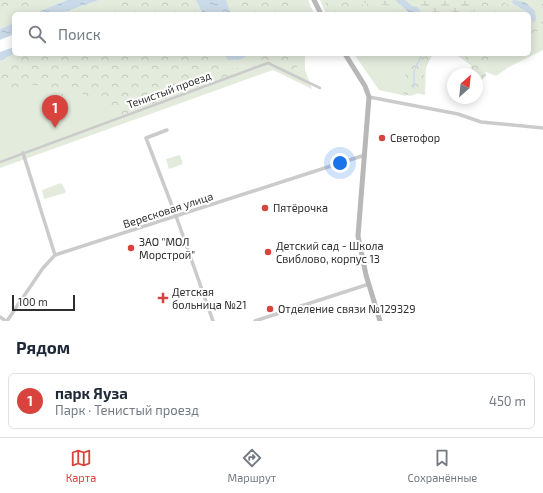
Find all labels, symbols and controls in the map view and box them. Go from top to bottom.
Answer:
search box [12,12,531,56]
icon: search [26,23,48,45]
text: Поиск [58,25,101,43]
street label: Тенистый проезд [125,68,213,111]
north arrow [447,68,483,104]
pin: 1 [42,95,68,128]
place label: Светофор [390,131,440,144]
marker: Светофор [377,133,387,143]
your location [330,153,350,173]
street label: Вересковая улица [121,189,215,231]
place label: Пятёрочка [273,201,328,214]
marker: Пятёрочка [260,203,270,213]
place label: ЗАО "МОЛ Морстрой" [139,235,195,261]
place label: Детский сад - Школа Свиблово, корпус 13 [276,239,384,266]
marker: ЗАО "МОЛ Морстрой" [126,243,136,253]
marker: Детский сад - Школа Свиблово, корпус 13 [263,247,273,257]
place label: Детская больница №21 [172,285,247,311]
marker: Детская больница №21 [157,292,169,304]
scale bar [12,293,75,312]
text: 100 m [18,295,48,308]
place label: Отделение связи №129329 [278,302,416,315]
marker: Отделение связи №129329 [265,304,275,314]
text: Рядом [16,337,70,357]
text: парк Яуза [55,384,128,402]
text: 1 [27,393,33,409]
text: 450 m [489,393,526,409]
text: Парк · Тенистый проезд [55,402,199,418]
tab: Карта [66,447,96,484]
tab: Маршрут [228,447,276,484]
tab: Сохранённые [408,447,477,484]

